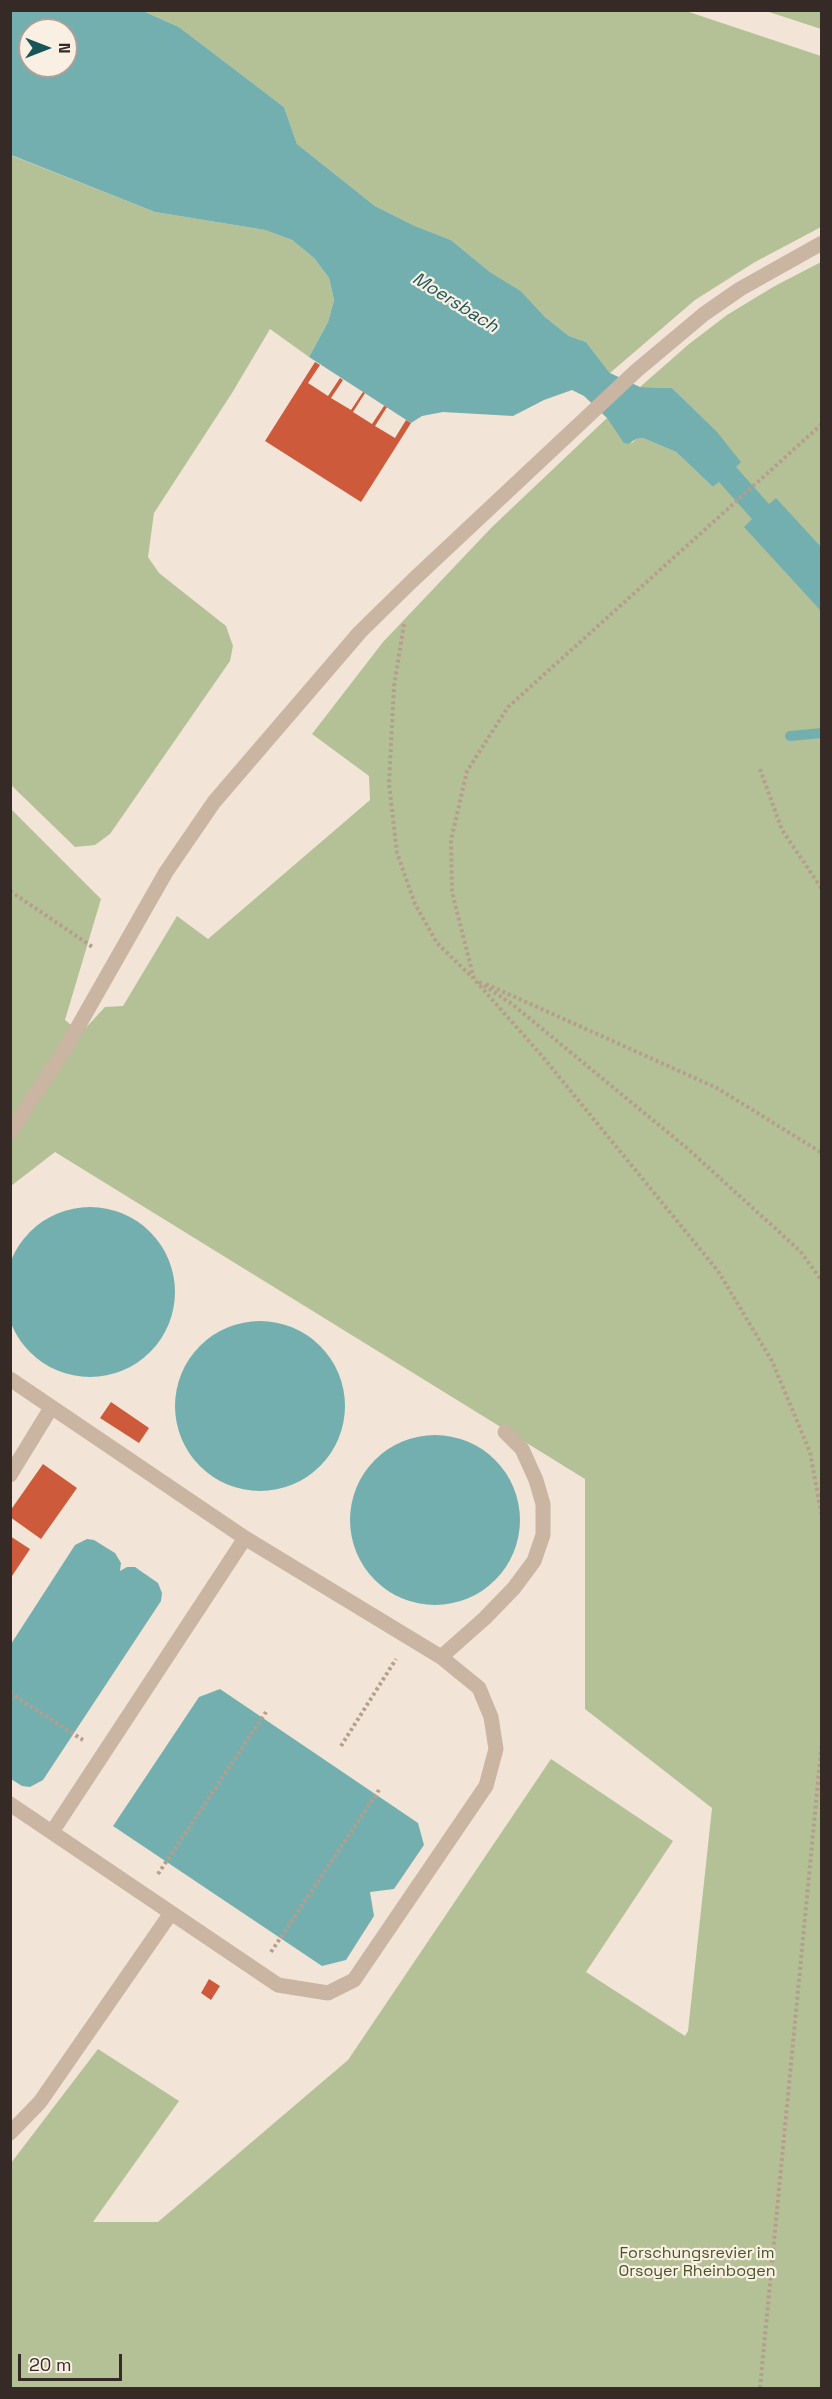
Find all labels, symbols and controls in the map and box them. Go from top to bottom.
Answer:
north arrow [18,18,78,78]
text: N [54,43,75,53]
water label: Moersbach [408,268,502,338]
park label: Forschungsrevier im Orsoyer Rheinbogen [618,2244,776,2282]
scale bar [21,2342,124,2380]
text: 20 m [29,2353,72,2376]

